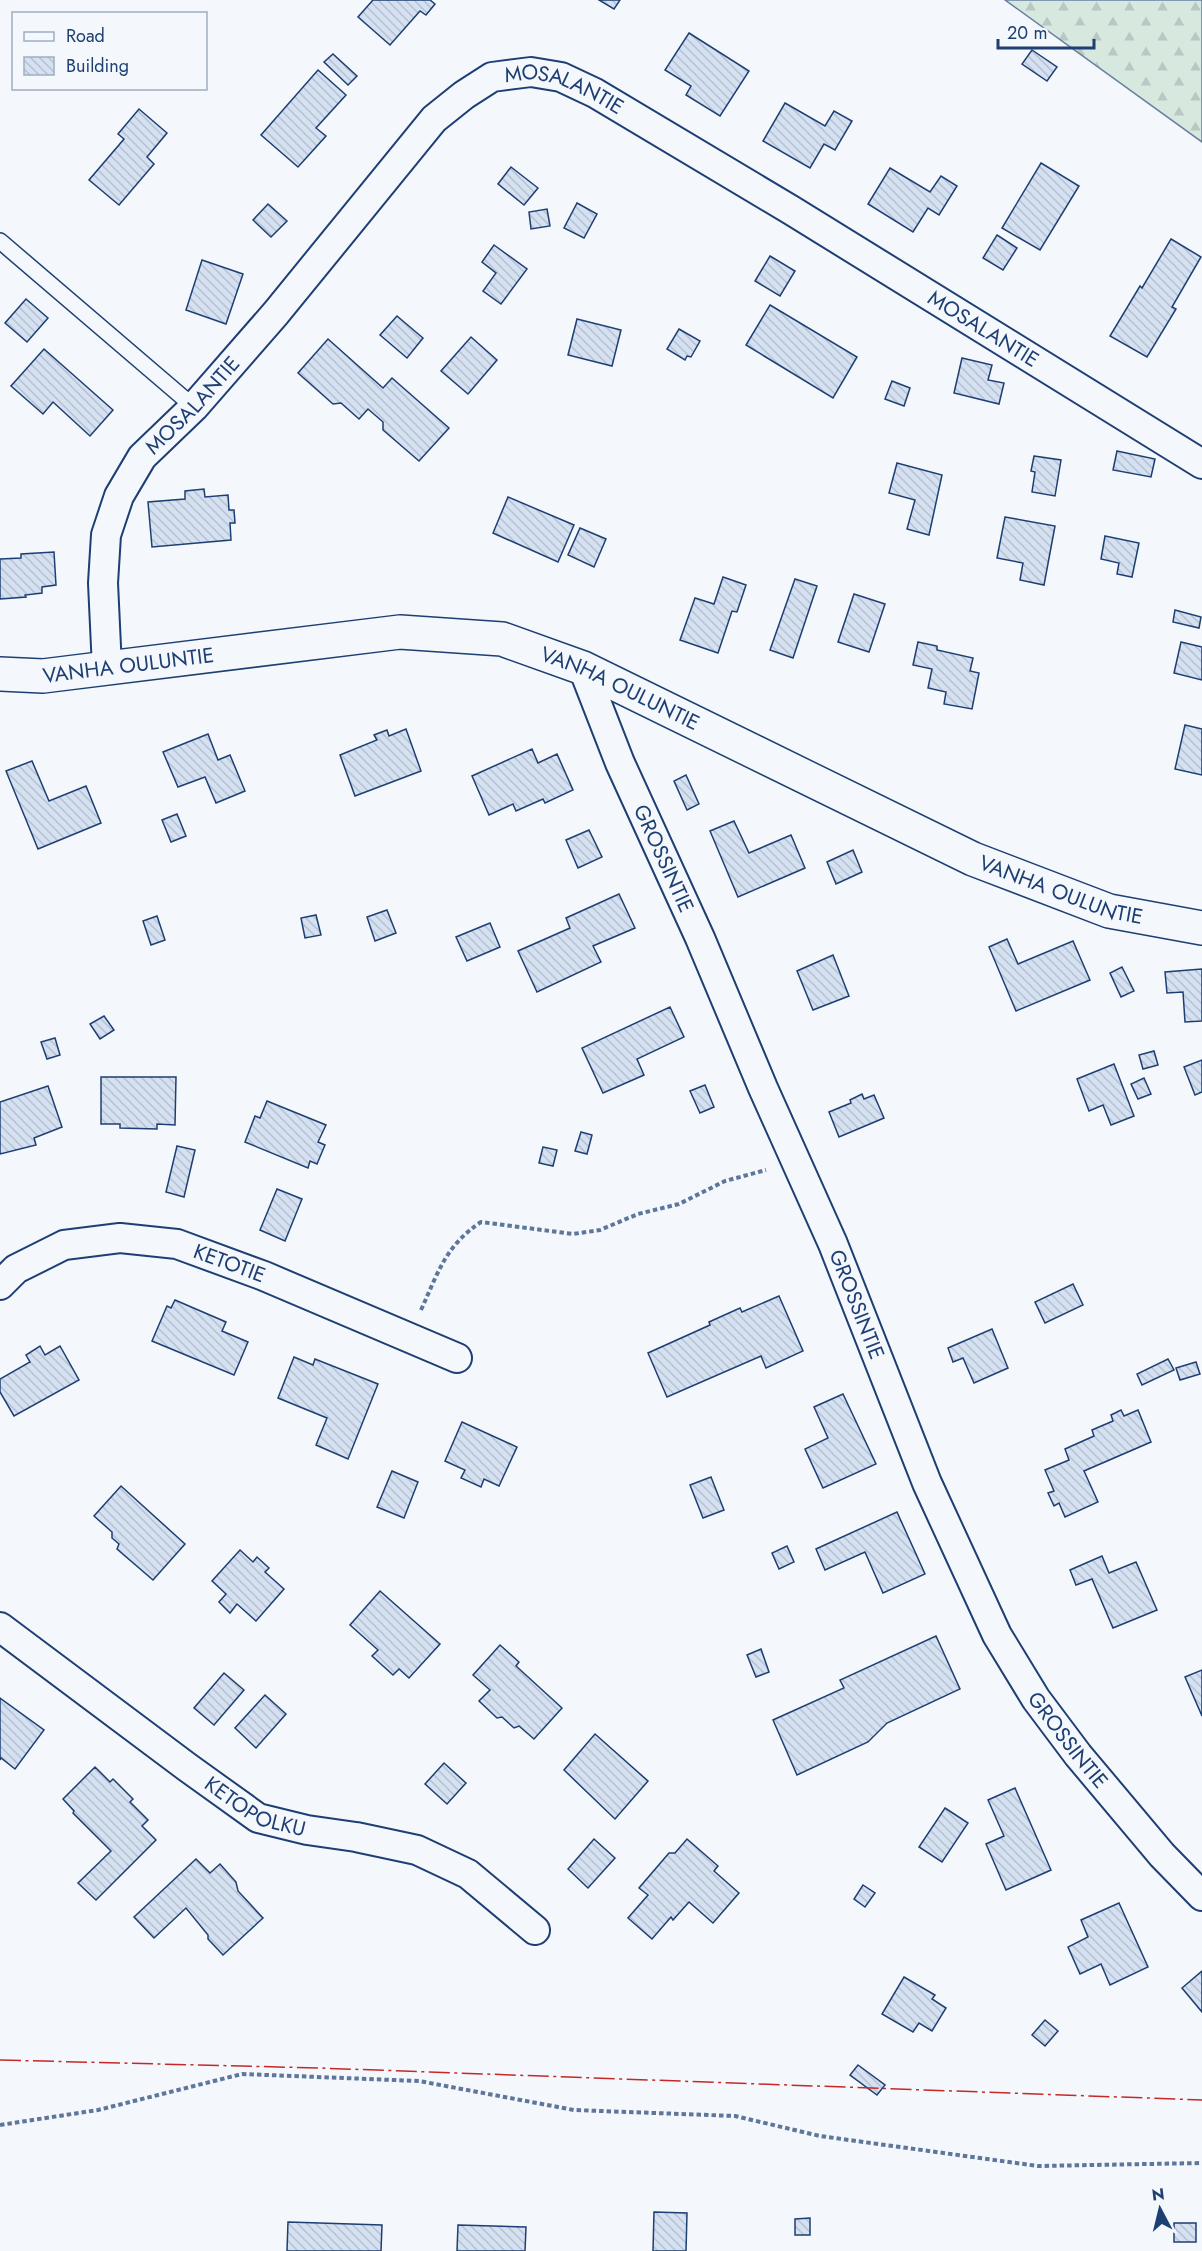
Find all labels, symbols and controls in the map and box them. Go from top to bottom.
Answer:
legend [12,12,207,90]
scale bar [998,12,1094,50]
text: 20 m [1007,20,1047,46]
text: Road [66,23,105,49]
text: Building [66,53,129,79]
street label: MOSALANTIE [503,56,629,122]
street label: MOSALANTIE [922,283,1045,375]
street label: MOSALANTIE [138,350,247,461]
street label: VANHA OULUNTIE [536,639,705,738]
street label: VANHA OULUNTIE [41,640,216,691]
street label: GROSSINTIE [626,800,701,917]
street label: VANHA OULUNTIE [975,848,1145,932]
street label: KETOTIE [189,1236,270,1290]
street label: GROSSINTIE [822,1245,892,1364]
street label: GROSSINTIE [1020,1685,1115,1795]
street label: KETOPOLKU [198,1769,309,1844]
north arrow [1130,2179,1190,2239]
text: N [1151,2182,1166,2207]

